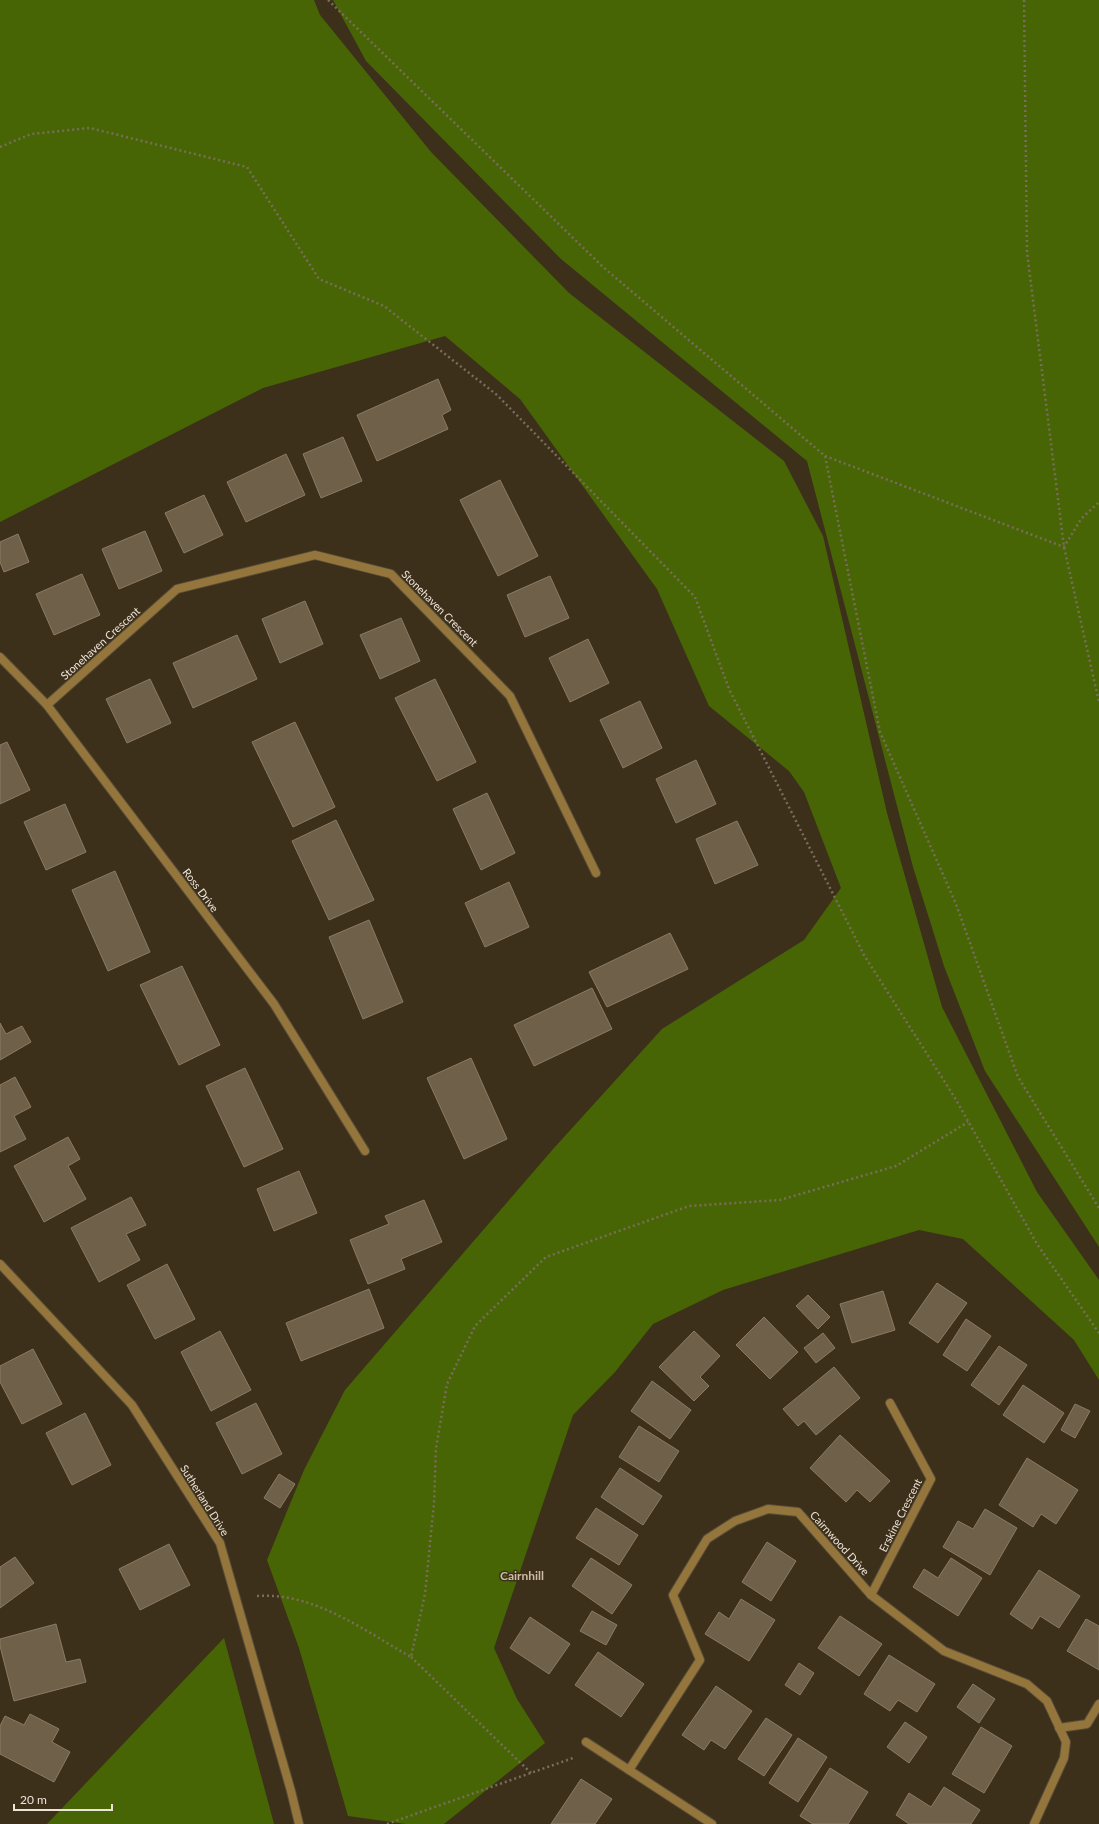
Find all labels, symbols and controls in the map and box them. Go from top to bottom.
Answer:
street label: Stonehaven Crescent [399,567,481,649]
street label: Stonehaven Crescent [58,604,142,682]
street label: Ross Drive [180,866,222,915]
street label: Sutherland Drive [178,1462,232,1538]
street label: Erskine Crescent [876,1476,924,1554]
street label: Cairnwood Drive [808,1508,872,1578]
district label: Cairnhill [500,1568,544,1583]
scale bar [14,1786,112,1812]
text: 20 m [20,1792,47,1807]

